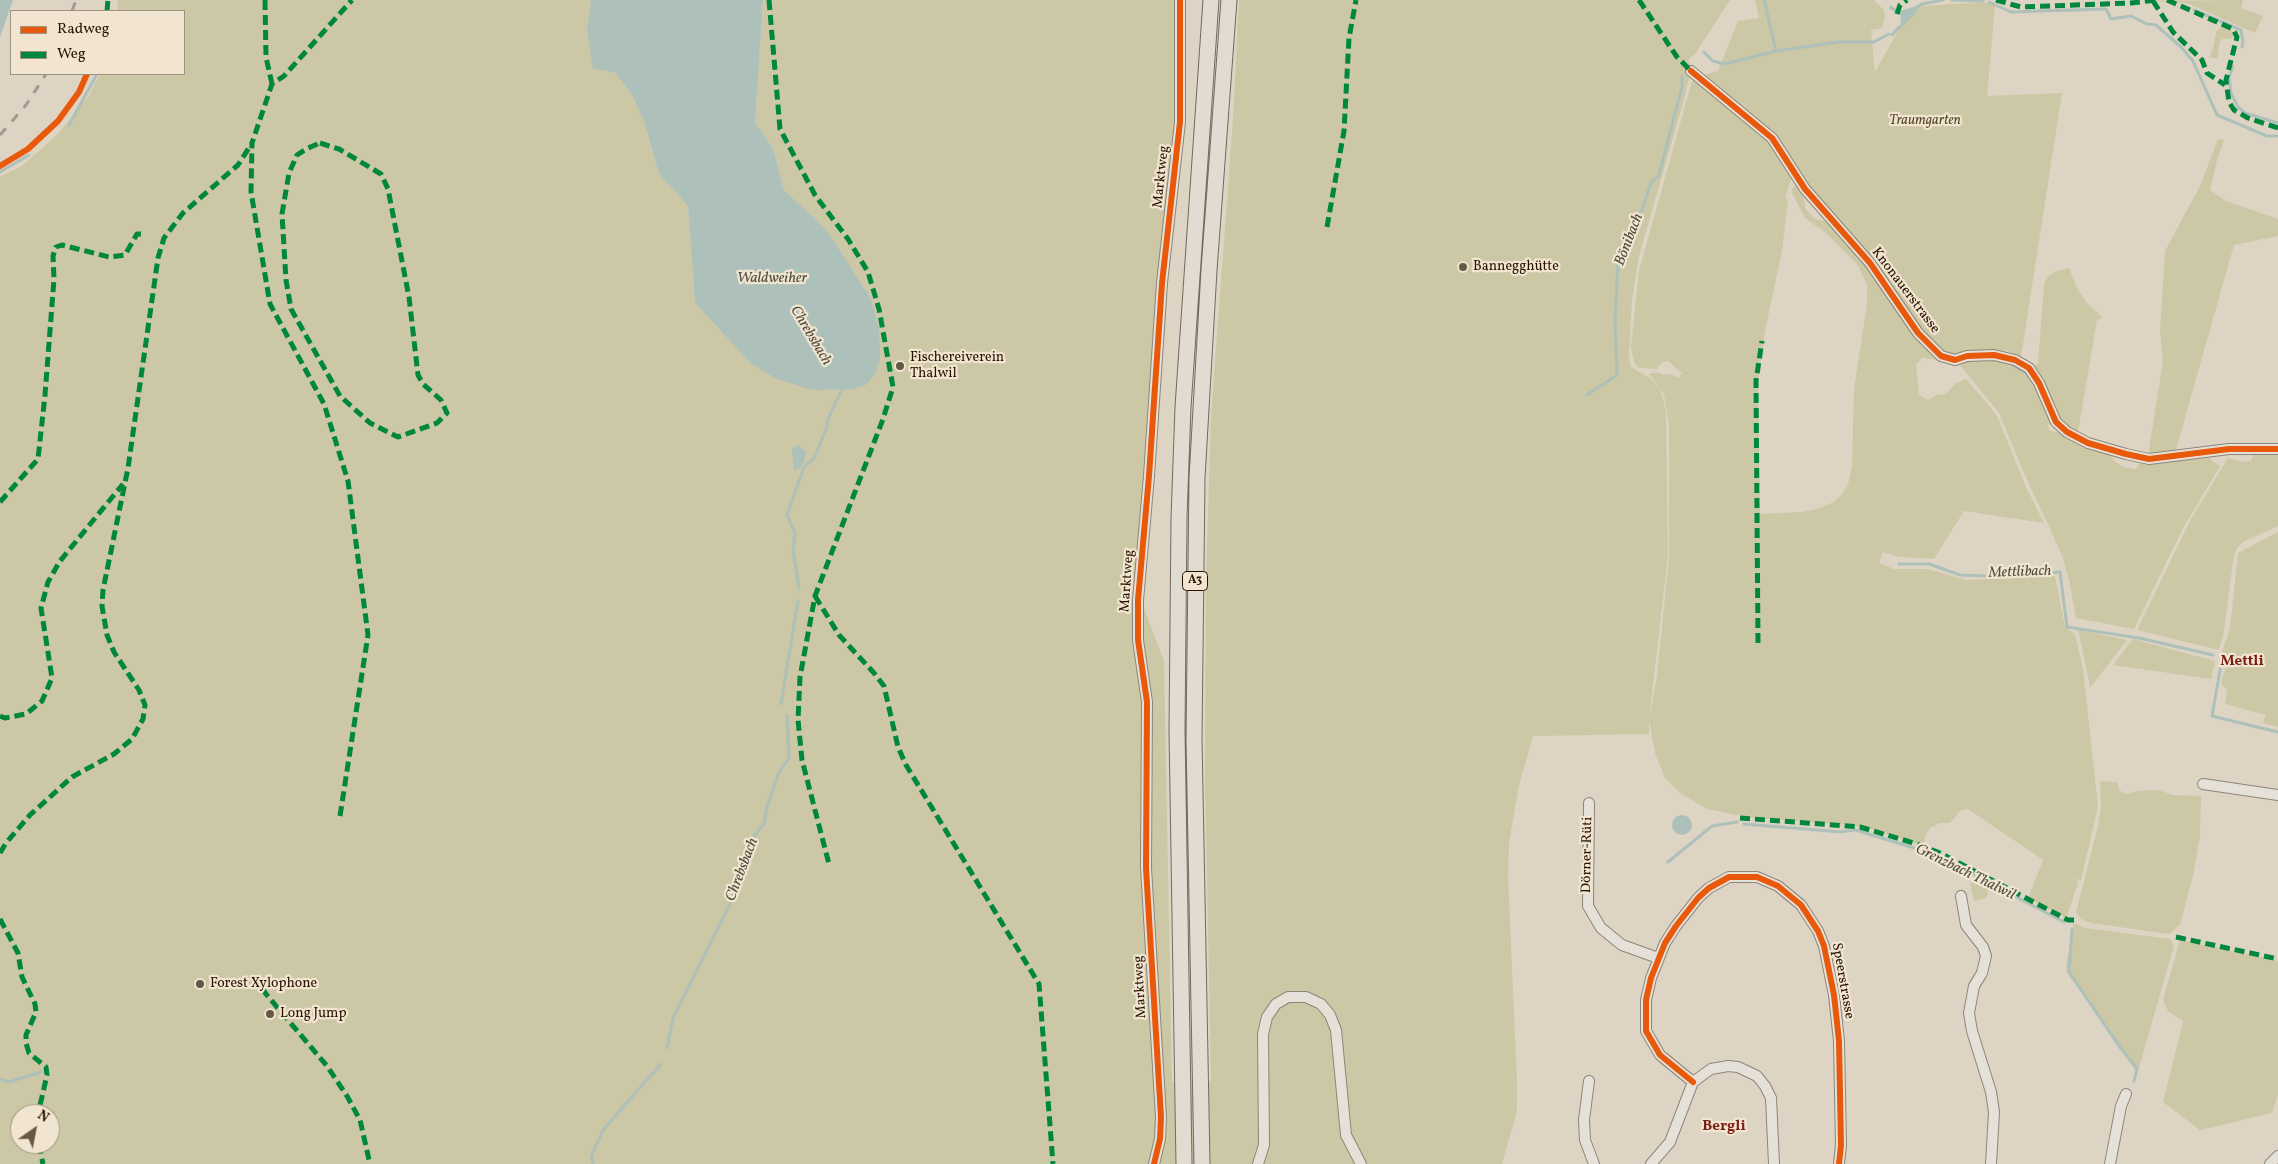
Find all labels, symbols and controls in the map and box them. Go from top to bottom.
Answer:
legend [10,10,185,75]
text: Radweg [57,19,109,40]
text: Weg [57,44,86,65]
park label: Traumgarten [1889,113,1961,129]
street label: Marktweg [1150,145,1174,209]
water label: Bönibach [1612,211,1648,269]
street label: Knonauerstrasse [1867,245,1943,337]
place label: Bannegghütte [1473,259,1559,275]
marker: Bannegghütte [1457,261,1469,273]
water label: Waldweiher [737,270,807,288]
water label: Chrebsbach [785,303,835,369]
place label: Fischereiverein Thalwil [910,350,1004,382]
marker: Fischereiverein Thalwil [894,360,906,372]
street label: Marktweg [1117,549,1139,613]
water label: Mettlibach [1988,563,2052,583]
road number: A3 [1182,572,1208,590]
district label: Mettli [2220,653,2264,671]
street label: Dörner-Rüti [1579,817,1597,893]
water label: Chrebsbach [723,836,763,904]
water label: Grenzbach Thalwil [1912,841,2018,905]
street label: Speerstrasse [1827,942,1857,1020]
street label: Marktweg [1131,955,1151,1019]
place label: Forest Xylophone [210,976,317,992]
marker: Forest Xylophone [194,978,206,990]
place label: Long Jump [280,1006,347,1022]
marker: Long Jump [264,1008,276,1020]
north arrow [10,1104,60,1154]
text: N [33,1106,52,1128]
district label: Bergli [1702,1118,1746,1136]

